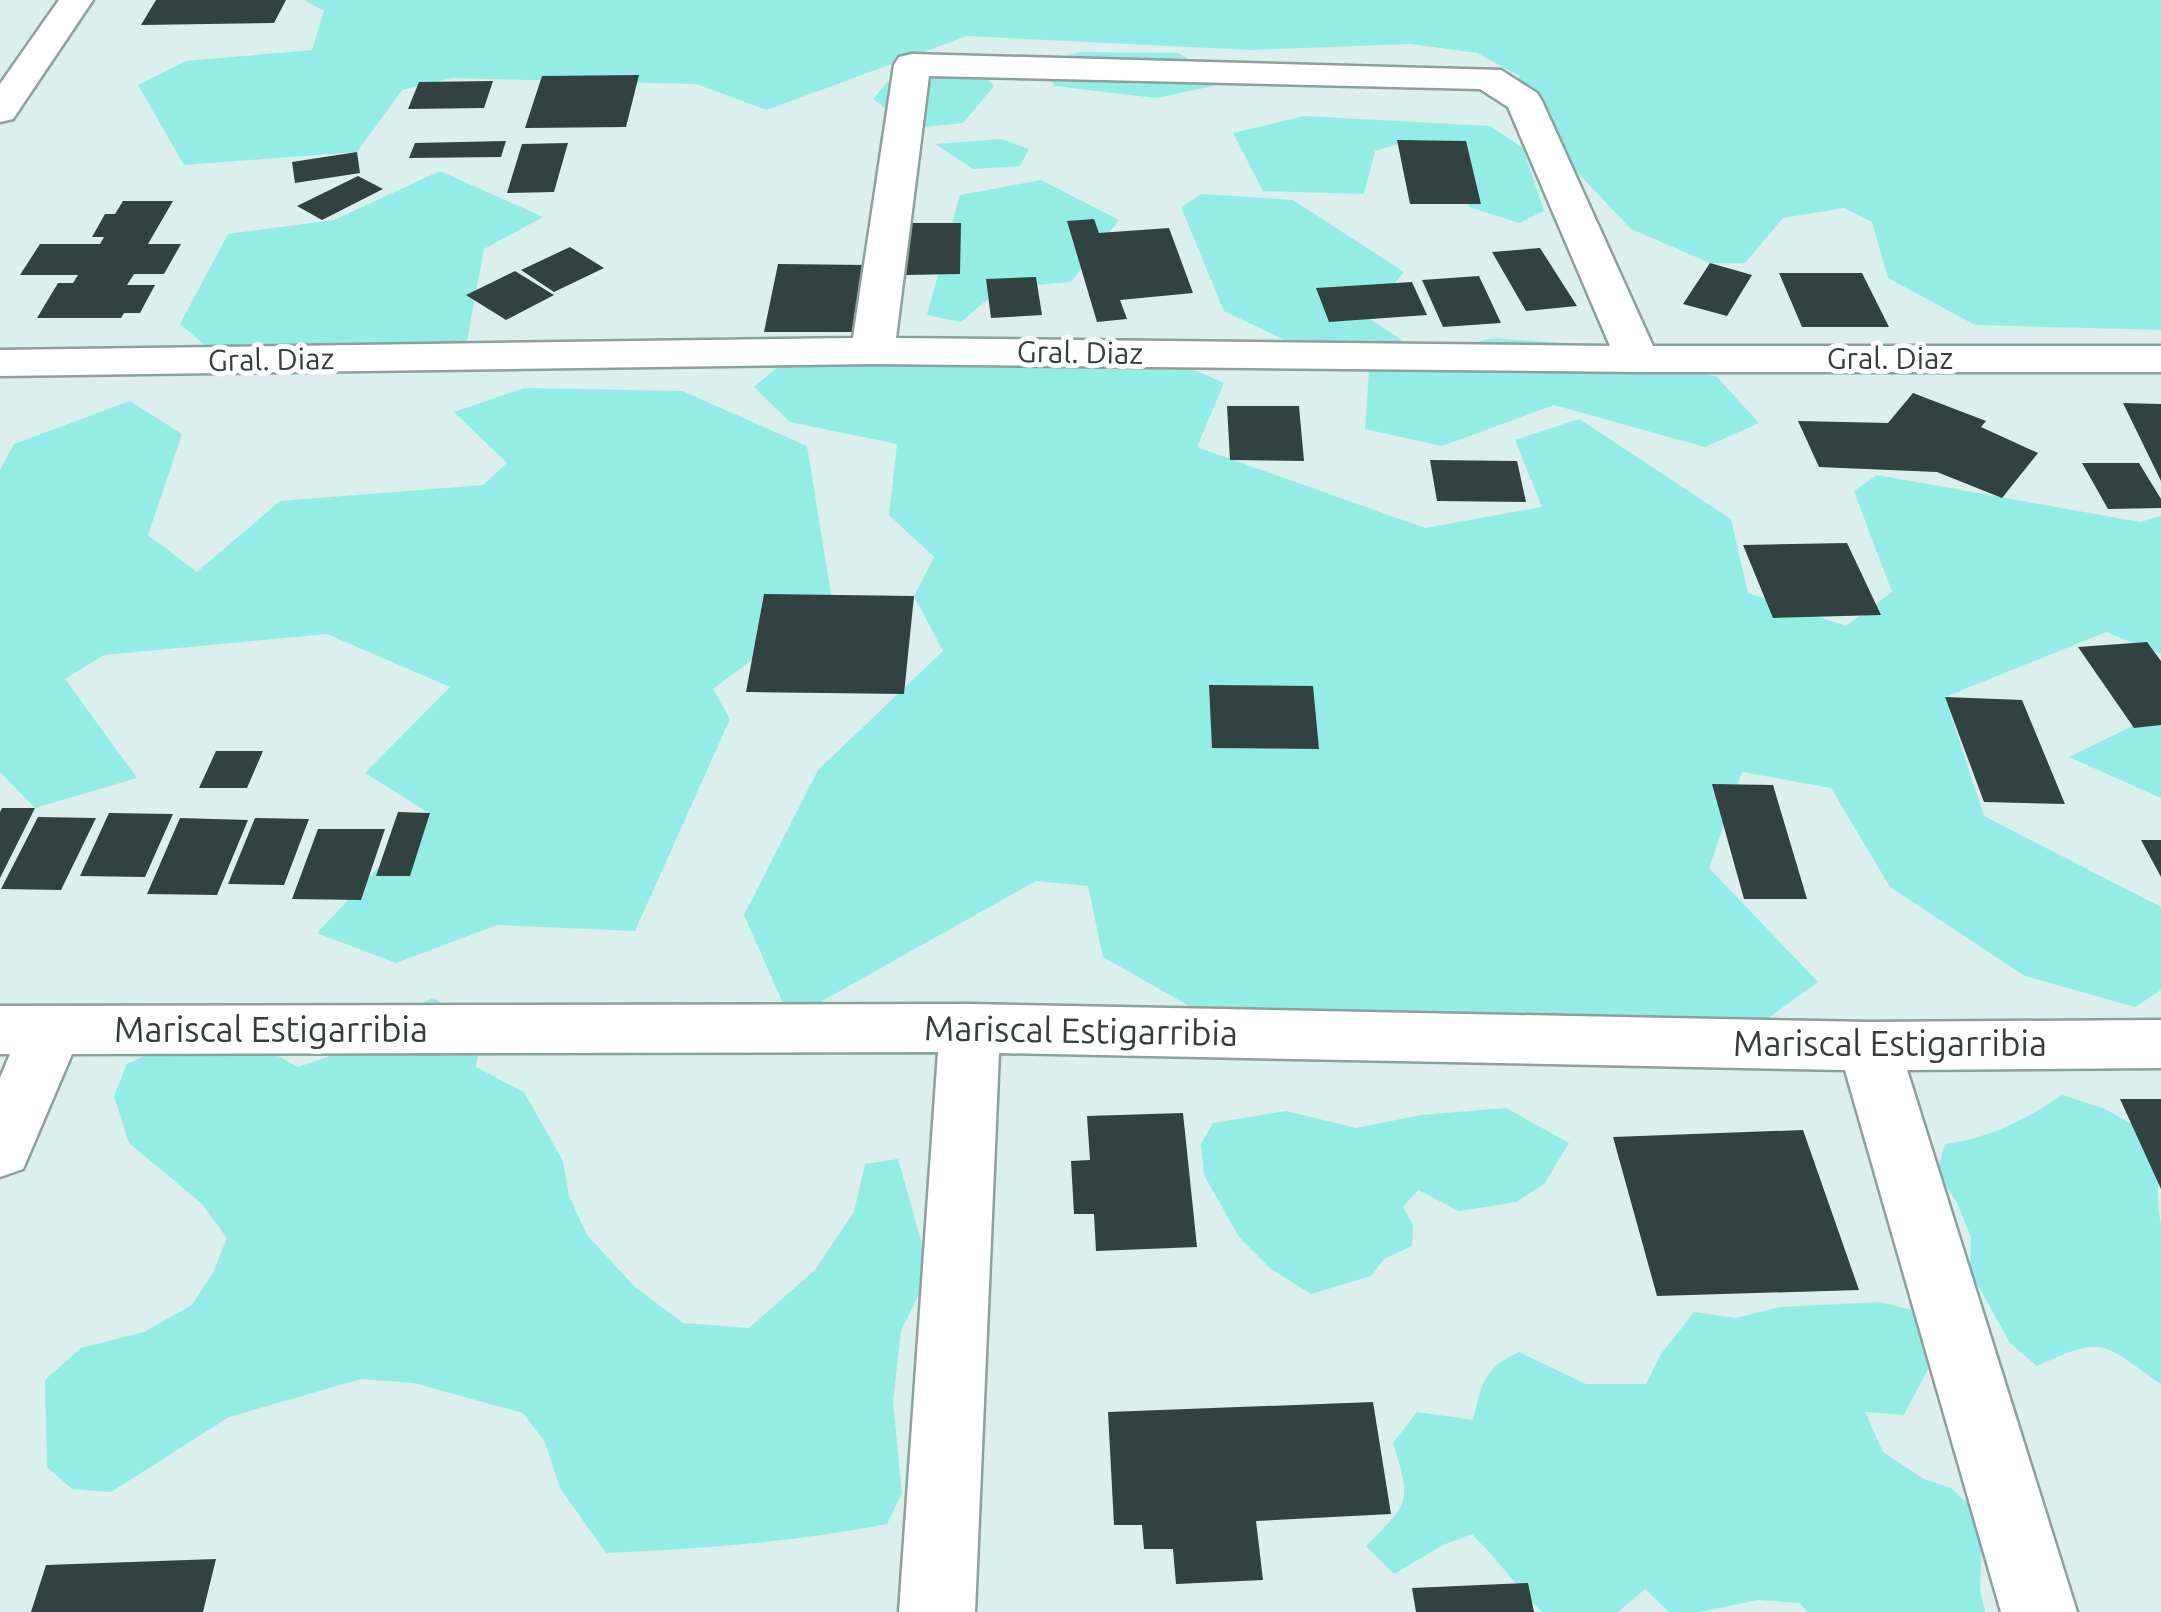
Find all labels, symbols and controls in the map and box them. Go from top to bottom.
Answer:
street label: Gral. Diaz [1016,334,1144,370]
street label: Gral. Diaz [207,341,335,377]
street label: Gral. Diaz [1827,341,1953,375]
street label: Mariscal Estigarribia [924,1007,1238,1053]
street label: Mariscal Estigarribia [114,1009,428,1049]
street label: Mariscal Estigarribia [1733,1023,2047,1063]

